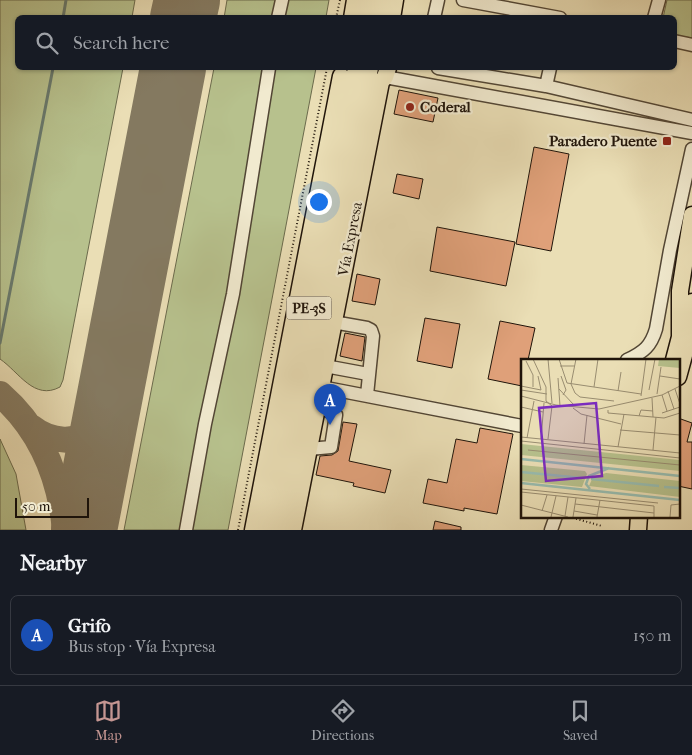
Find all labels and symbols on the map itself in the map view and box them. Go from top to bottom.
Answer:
place label: Coderal [420,98,472,116]
marker: Coderal [404,101,416,113]
place label: Paradero Puente [549,132,658,150]
marker: Paradero Puente [661,135,673,147]
your location [306,189,332,215]
street label: Vía Expresa [334,199,366,279]
road number: PE-3S [286,296,332,320]
inset map [521,359,680,518]
pin: A [314,384,346,425]
scale bar [15,495,89,518]

